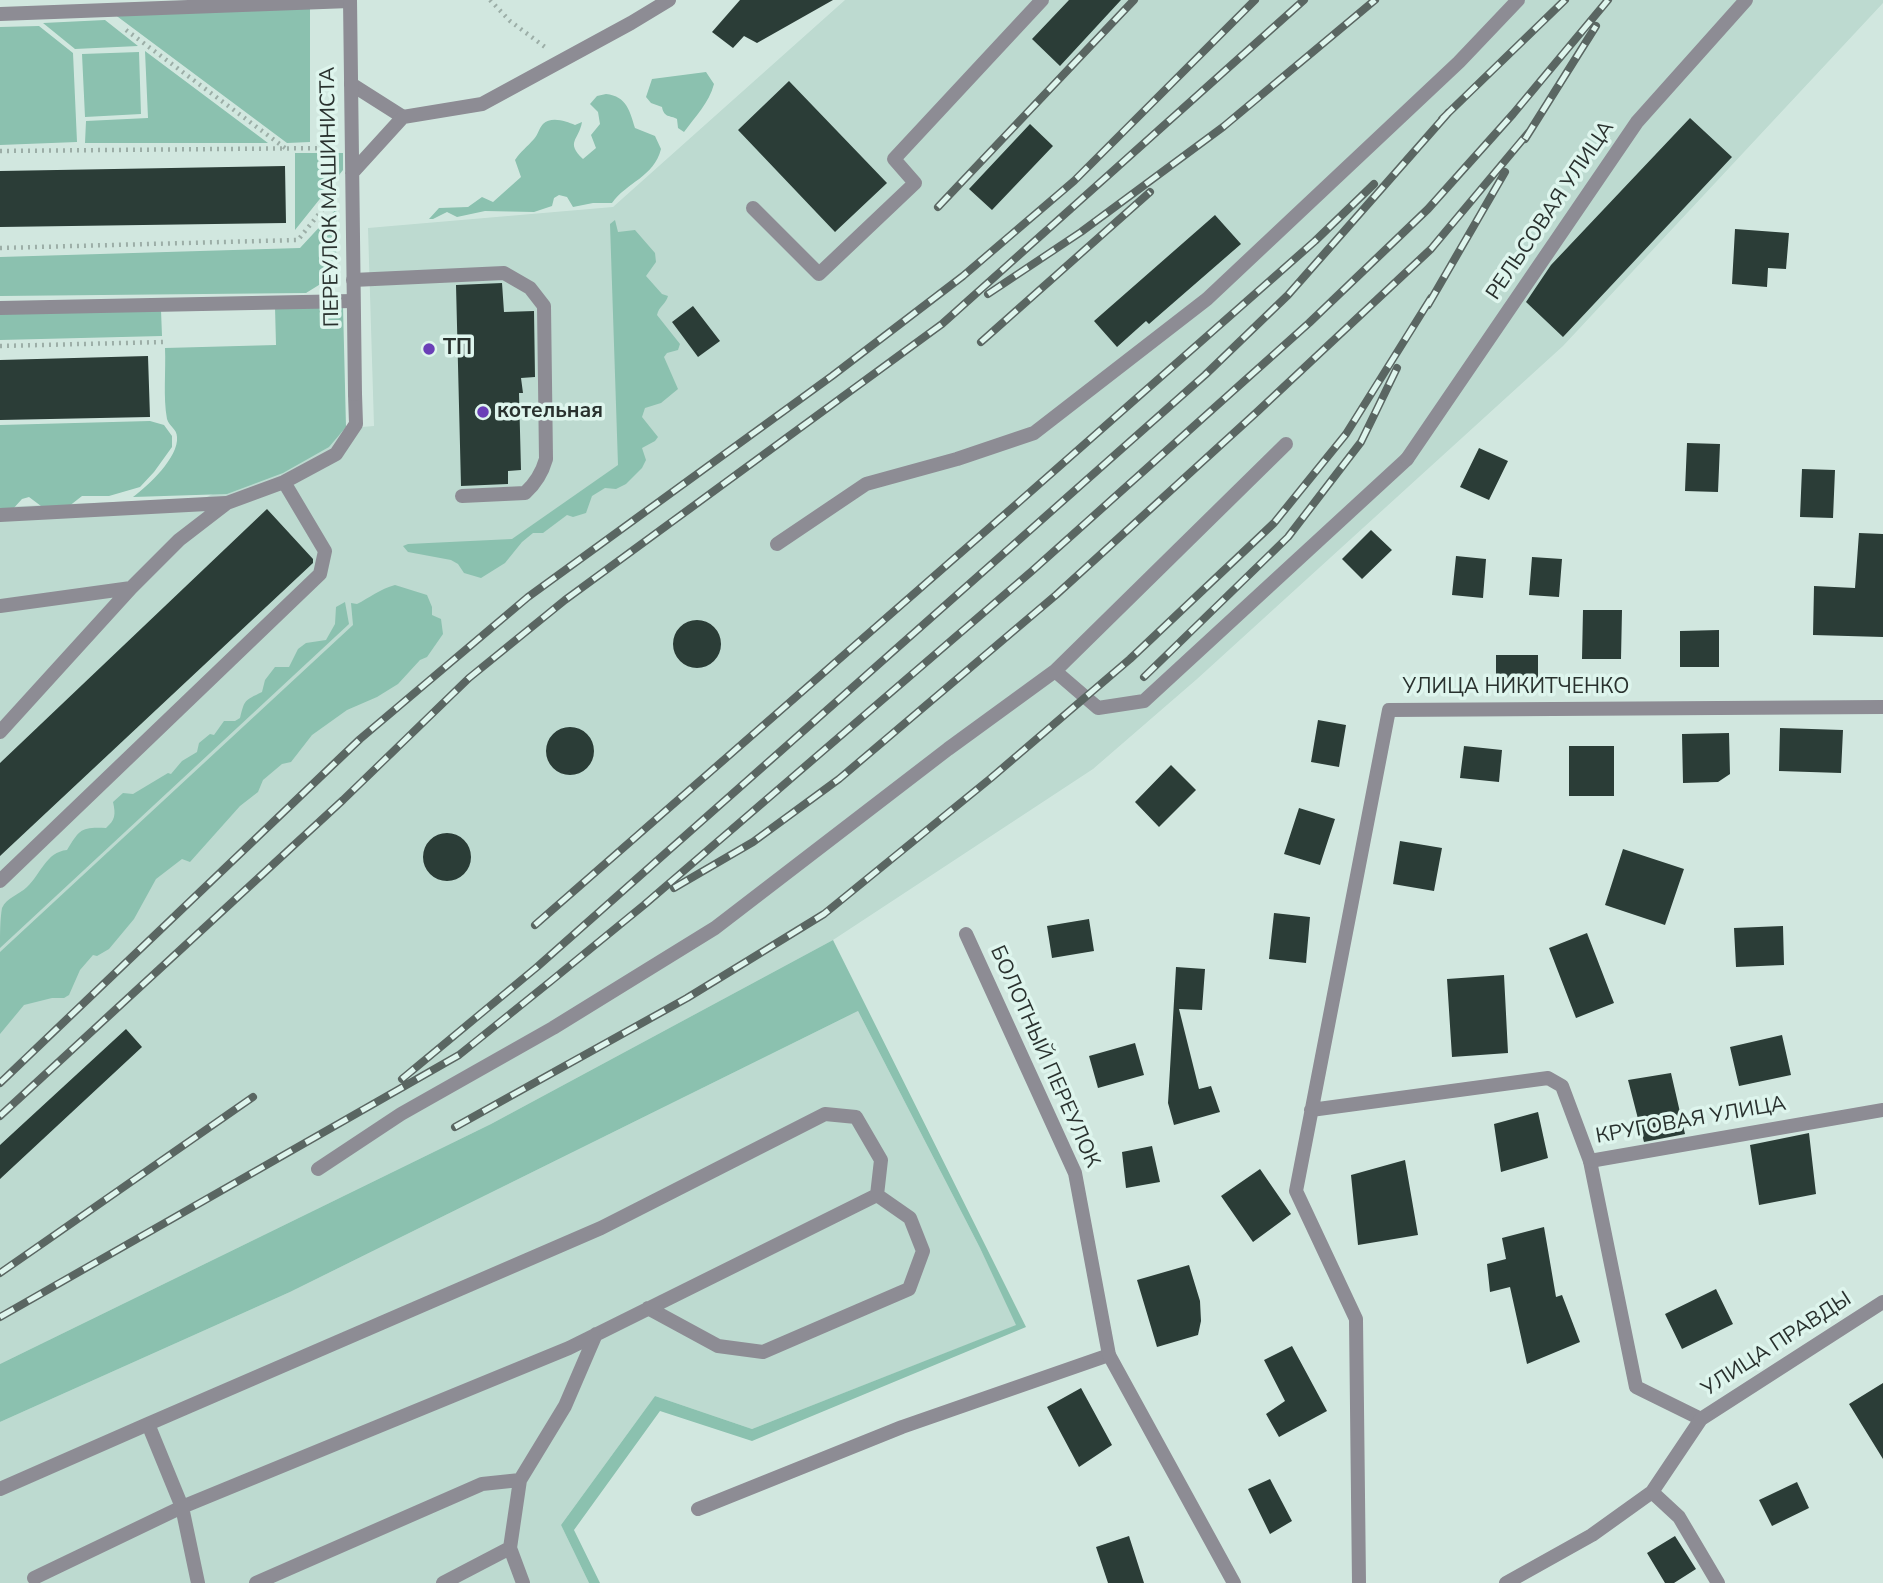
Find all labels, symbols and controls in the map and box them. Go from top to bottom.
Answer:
street label: ПЕРЕУЛОК МАШИНИСТА [316,67,346,327]
street label: РЕЛЬСОВАЯ УЛИЦА [1482,117,1620,305]
place label: ТП [443,336,472,362]
marker: ТП [421,341,437,357]
place label: котельная [497,399,603,425]
marker: котельная [475,404,491,420]
street label: УЛИЦА НИКИТЧЕНКО [1403,675,1629,701]
street label: БОЛОТНЫЙ ПЕРЕУЛОК [984,942,1104,1172]
street label: КРУГОВАЯ УЛИЦА [1594,1092,1788,1150]
street label: УЛИЦА ПРАВДЫ [1697,1287,1857,1403]

